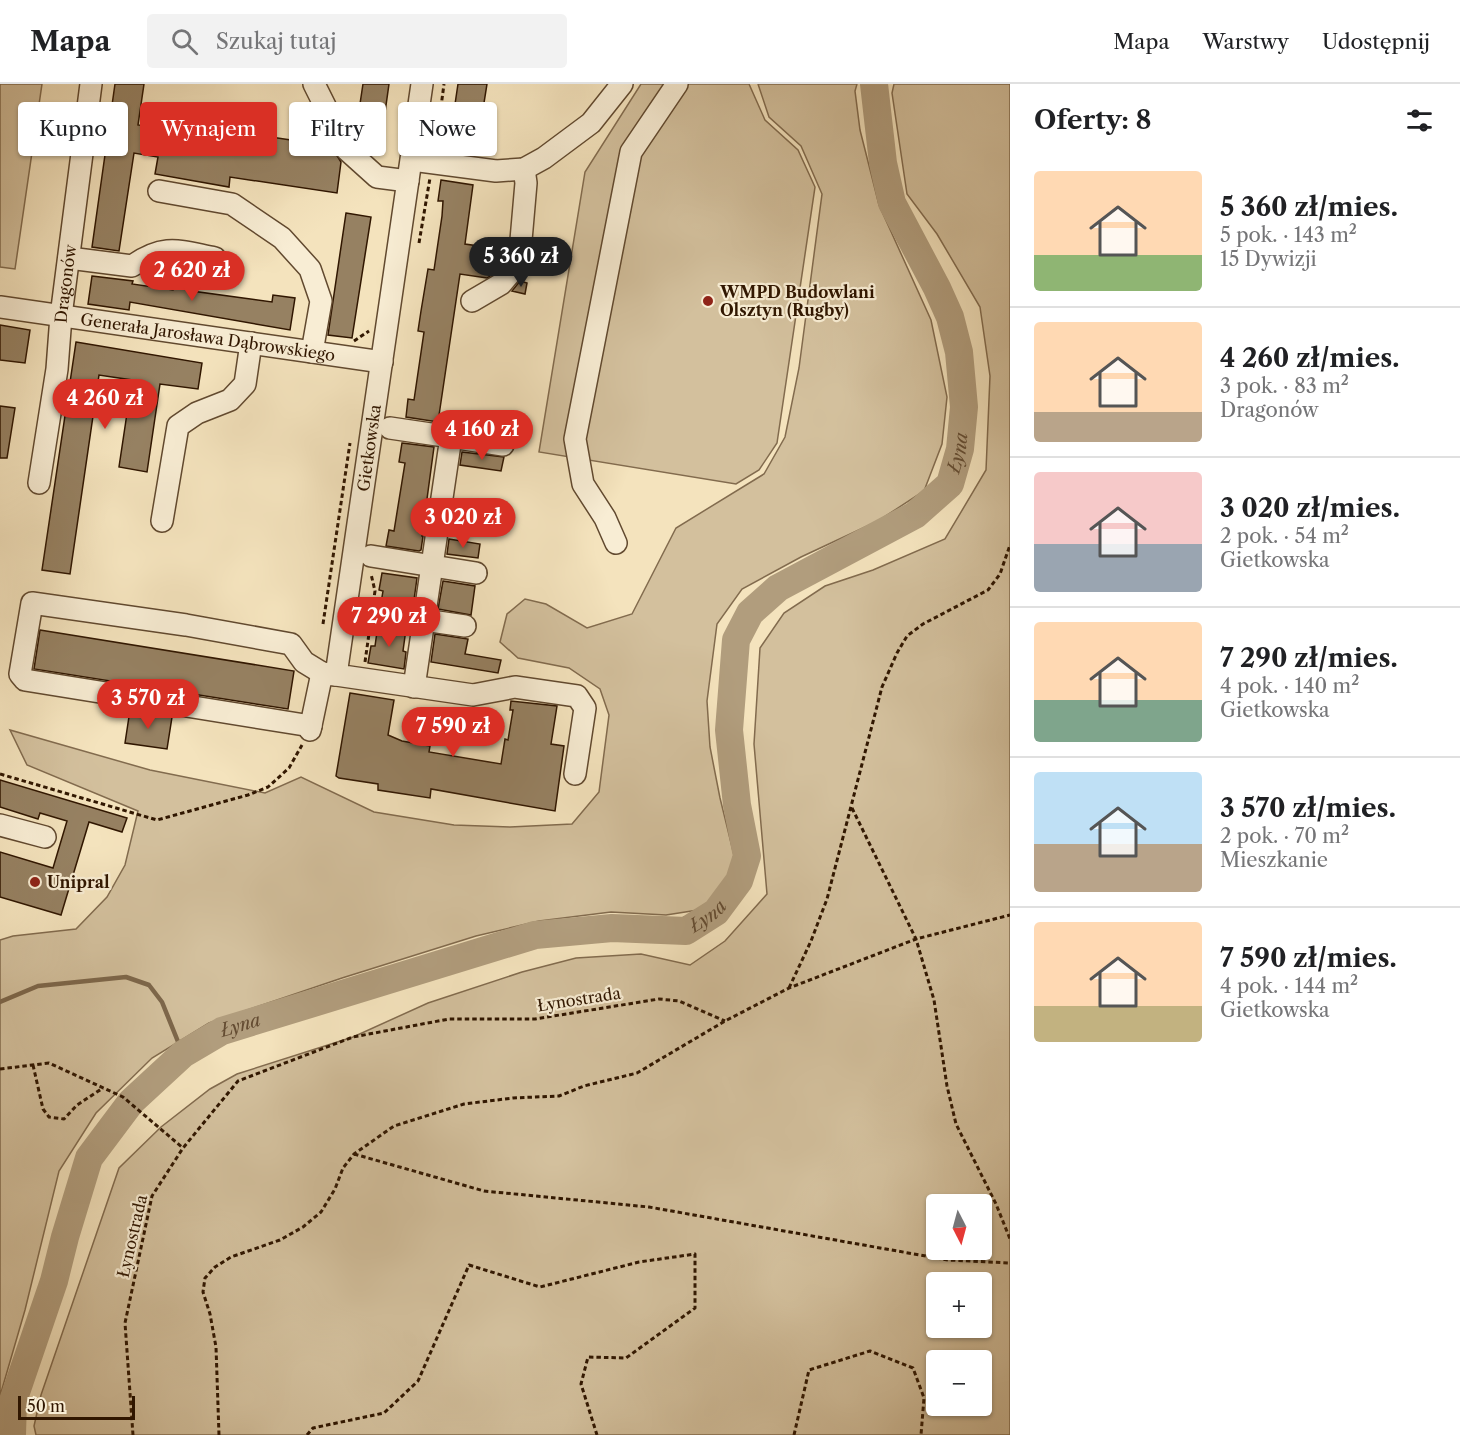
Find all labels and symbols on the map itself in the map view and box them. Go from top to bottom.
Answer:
pin: 5 360 zł [459,237,583,288]
street label: Dragonów [50,243,80,324]
pin: 2 620 zł [130,251,254,302]
place label: WMPD Budowlani Olsztyn (Rugby) [719,282,875,320]
marker: WMPD Budowlani Olsztyn (Rugby) [701,294,715,308]
street label: Generała Jarosława Dąbrowskiego [79,309,337,365]
pin: 4 260 zł [43,379,167,430]
street label: Gietkowska [353,403,385,493]
pin: 4 160 zł [420,410,544,461]
water label: Łyna [942,431,973,477]
pin: 3 020 zł [401,498,525,549]
pin: 7 290 zł [327,597,451,648]
pin: 3 570 zł [86,679,210,730]
pin: 7 590 zł [391,707,515,758]
place label: Unipral [47,872,110,892]
marker: Unipral [28,875,42,889]
water label: Łyna [683,896,732,938]
street label: Łynostrada [536,982,623,1015]
water label: Łyna [216,1009,263,1042]
street label: Łynostrada [113,1192,151,1279]
north arrow [926,1194,992,1260]
scale bar [18,1393,135,1420]

